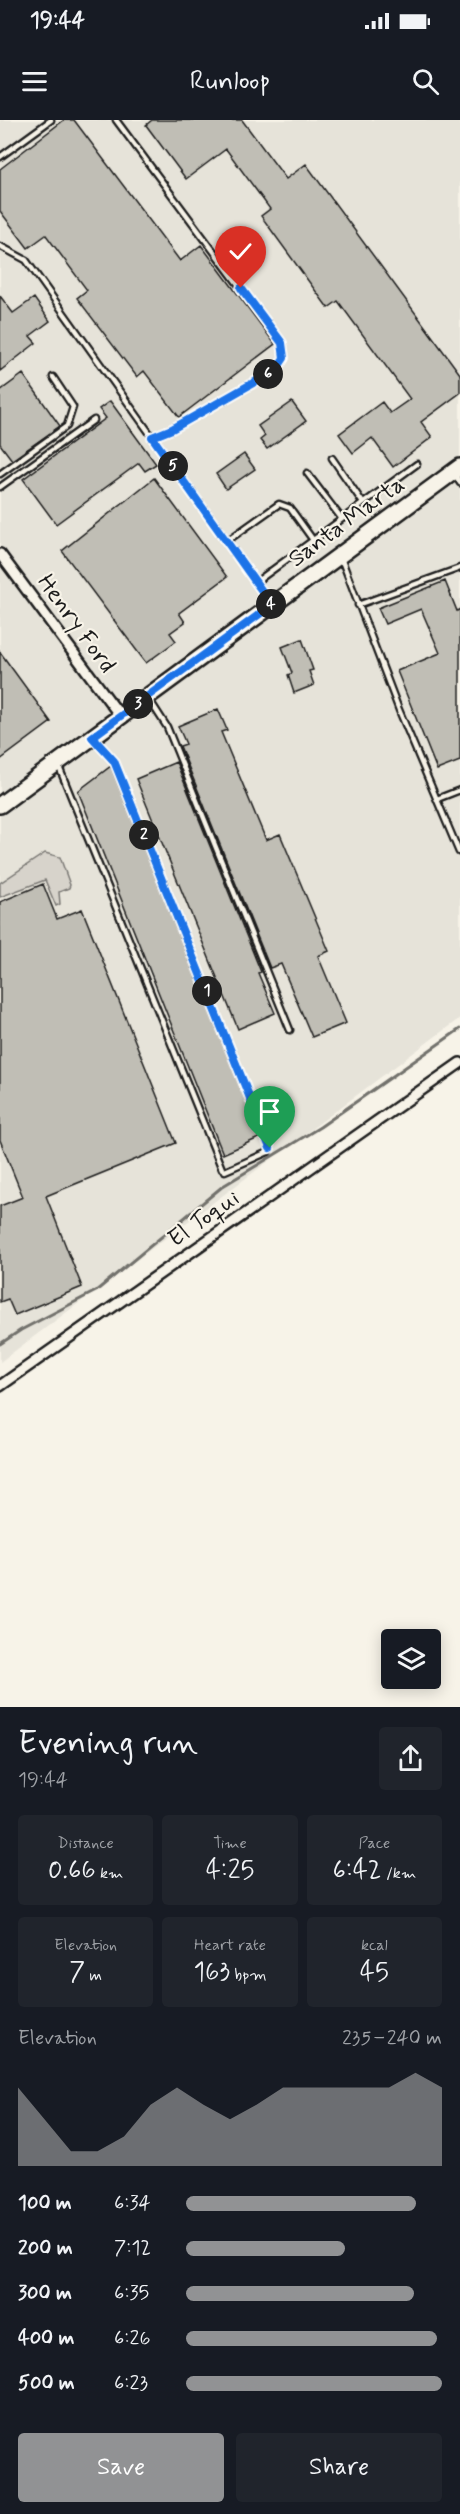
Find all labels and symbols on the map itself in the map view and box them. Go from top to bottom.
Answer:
pin [215,226,266,288]
pin: 6 [253,359,283,389]
pin: 5 [158,451,188,481]
street label: Santa Marta [283,469,411,575]
street label: Henry Ford [30,568,122,680]
pin: 4 [256,589,286,619]
pin: 3 [123,689,153,719]
pin: 2 [129,820,159,850]
pin: 1 [192,976,222,1006]
pin [244,1086,295,1148]
street label: El Toqui [162,1183,246,1255]

